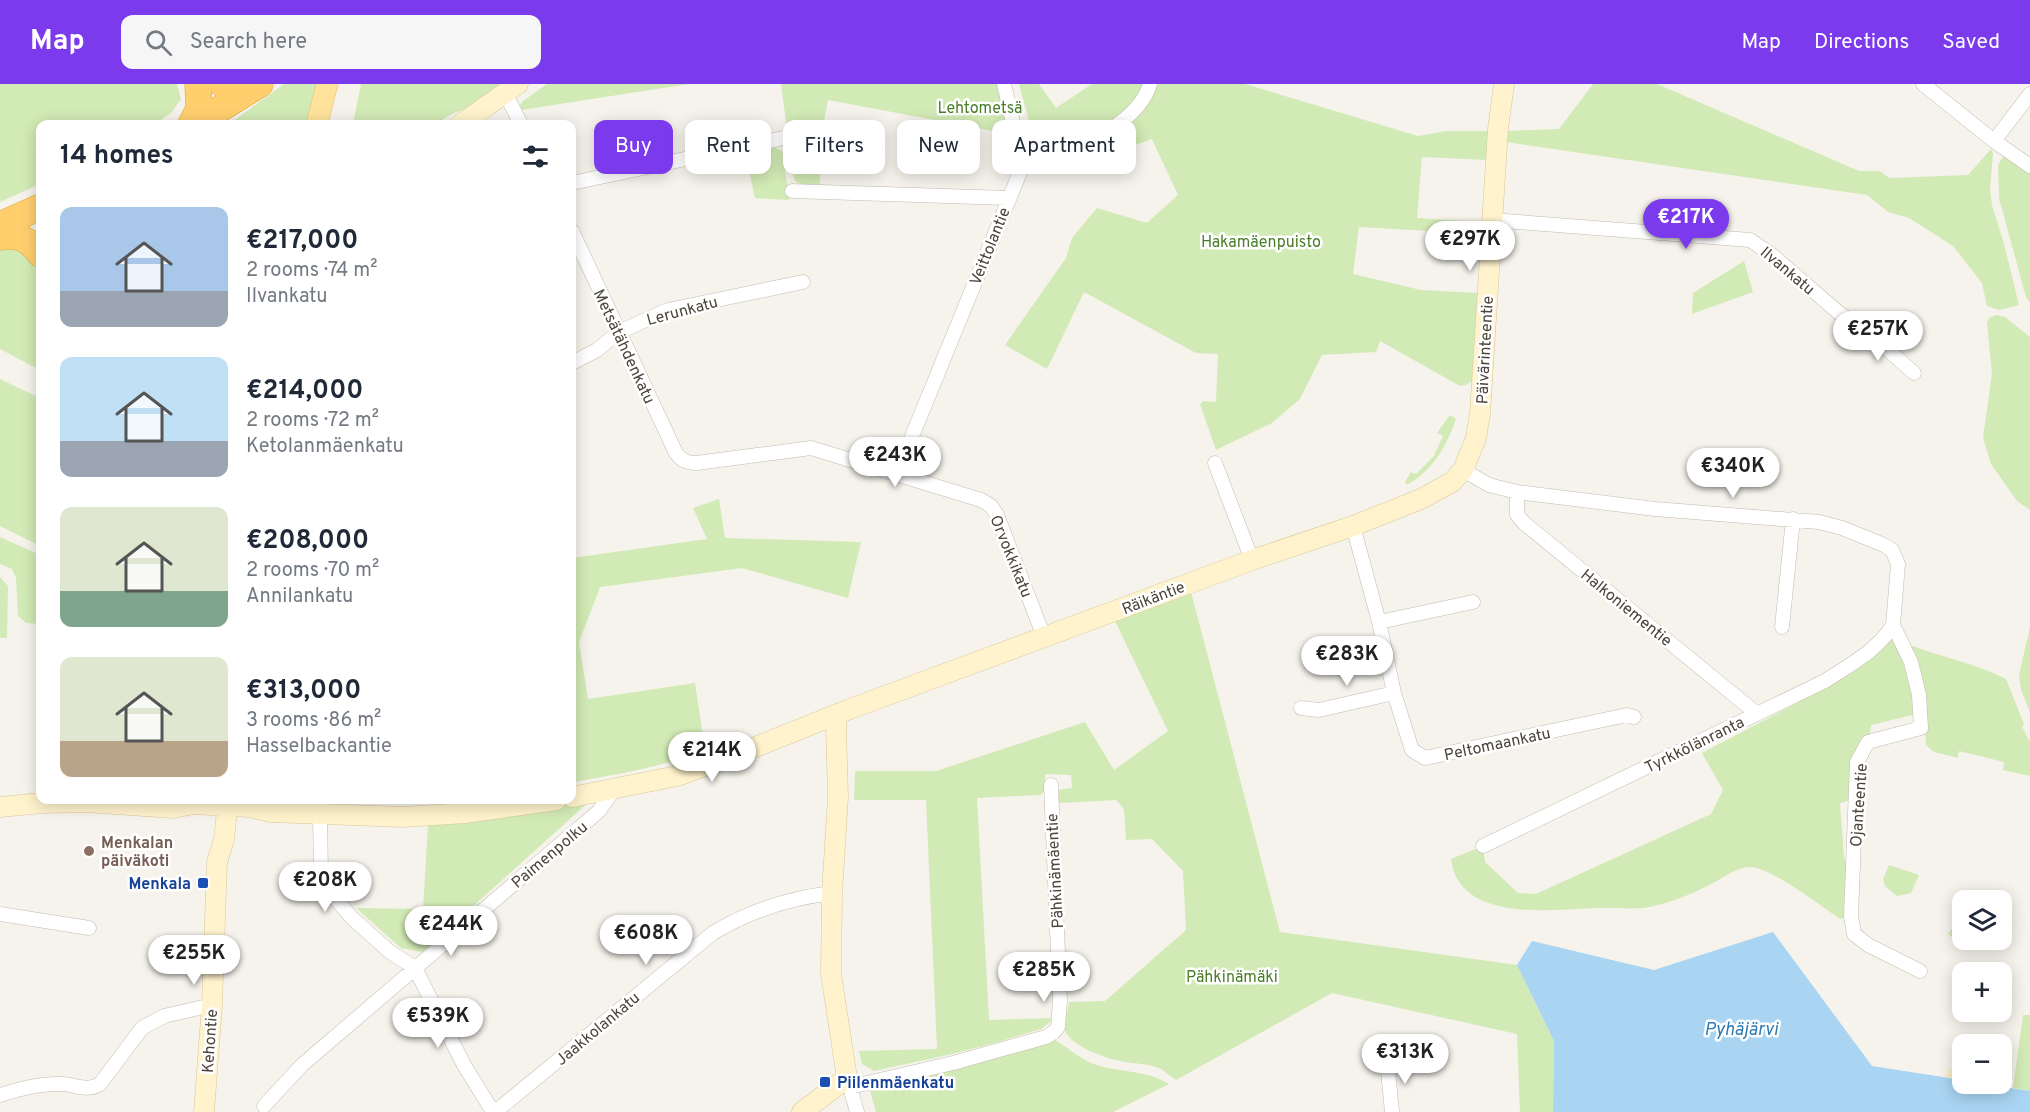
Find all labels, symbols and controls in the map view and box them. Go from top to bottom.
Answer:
search box [121,15,541,69]
text: Map [30,24,85,60]
icon: search [142,26,175,59]
text: Search here [190,29,307,56]
text: Map [1741,29,1781,56]
text: Directions [1814,29,1909,56]
text: Saved [1942,29,2000,56]
park label: Lehtometsä [938,99,1022,119]
chip: Buy [594,120,673,174]
chip: Rent [685,120,771,174]
chip: Filters [783,120,885,174]
chip: New [897,120,980,174]
chip: Apartment [992,120,1136,174]
text: 14 homes [60,140,174,173]
icon: filters [519,140,552,173]
pin: €217K [1644,199,1728,250]
street label: Veittolantie [966,205,1016,289]
text: €217K [1657,205,1715,231]
pin: €297K [1428,221,1512,272]
text: €217,000 [246,225,358,258]
text: €297K [1439,227,1501,253]
icon: home [108,231,180,303]
park label: Hakamäenpuisto [1201,233,1321,253]
street label: Ilvankatu [1755,243,1818,300]
text: 2 rooms · 74 m² [246,258,377,284]
text: Ilvankatu [246,284,327,310]
street label: Metsätähdenkatu [588,286,659,407]
street label: Lerunkatu [645,293,720,331]
street label: Päivärinteentie [1473,295,1499,405]
pin: €257K [1836,311,1920,362]
text: €257K [1847,317,1909,343]
text: €214,000 [246,375,363,408]
icon: home [108,381,180,453]
text: 2 rooms · 72 m² [246,408,379,434]
text: Ketolanmäenkatu [246,434,404,460]
pin: €243K [853,437,937,488]
text: €243K [863,443,927,469]
pin: €340K [1691,448,1775,499]
text: €340K [1701,454,1765,480]
street label: Orvokkikatu [985,513,1036,601]
text: €208,000 [246,525,369,558]
icon: home [108,531,180,603]
text: 2 rooms · 70 m² [246,558,379,584]
street label: Halkoniementie [1576,566,1675,651]
street label: Räikäntie [1119,578,1188,620]
text: Annilankatu [246,584,353,610]
pin: €283K [1305,636,1389,687]
text: €283K [1315,642,1379,668]
text: €313,000 [246,675,361,708]
icon: home [108,681,180,753]
text: 3 rooms · 86 m² [246,708,381,734]
street label: Tyrkkölänranta [1642,713,1748,779]
street label: Peltomaankatu [1442,724,1552,766]
pin: €214K [670,732,754,783]
text: Hasselbackantie [246,734,392,760]
text: €214K [682,738,742,764]
street label: Ojanteentie [1847,763,1873,848]
street label: Pähkinämäentie [1043,813,1069,929]
street label: Paimenpolku [508,818,593,893]
place label: Menkalan päiväkoti [101,834,173,872]
marker: Menkalan päiväkoti [82,844,96,858]
pin: €208K [283,862,367,913]
text: €208K [293,868,357,894]
place label: Menkala [128,875,191,895]
marker: Menkala [196,876,210,890]
map controls [1952,890,2012,1094]
button: layers [1952,890,2012,950]
pin: €244K [409,906,493,957]
text: €244K [419,912,483,938]
pin: €608K [604,915,688,966]
text: €608K [614,921,678,947]
pin: €255K [152,935,236,986]
text: €255K [162,941,226,967]
pin: €285K [1002,952,1086,1003]
text: €285K [1012,958,1076,984]
button: + [1952,962,2012,1022]
park label: Pähkinämäki [1186,968,1278,988]
street label: Jaakkolankatu [552,988,644,1071]
pin: €539K [396,998,480,1049]
text: €539K [406,1004,470,1030]
street label: Kehontie [199,1009,223,1074]
water label: Pyhäjärvi [1704,1019,1779,1042]
pin: €313K [1363,1034,1447,1085]
button: − [1952,1034,2012,1094]
text: €313K [1376,1040,1434,1066]
place label: Piilenmäenkatu [837,1074,954,1094]
marker: Piilenmäenkatu [818,1075,832,1089]

